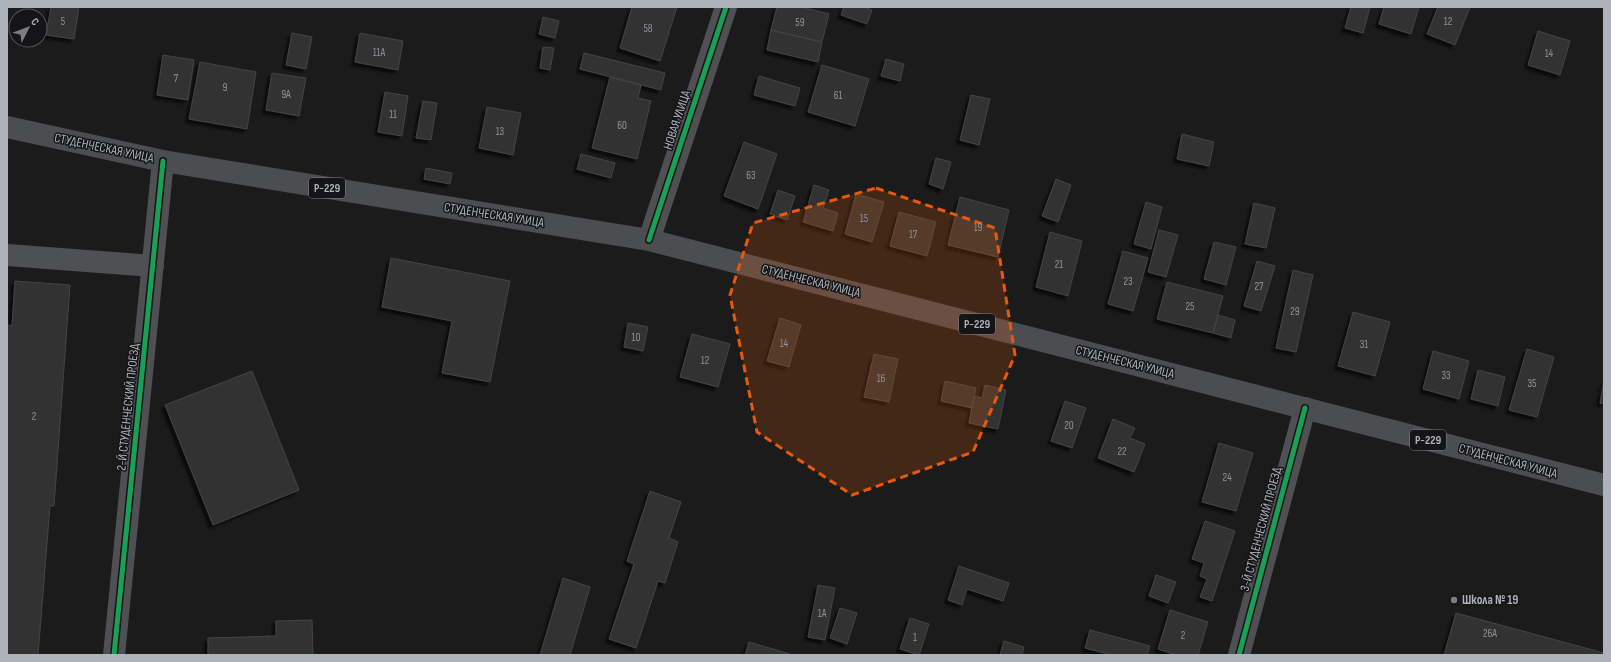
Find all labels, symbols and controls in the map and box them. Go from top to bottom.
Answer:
north arrow [8,8,48,48]
text: С [28,15,42,28]
house number: 5 [61,15,65,28]
house number: 12 [1444,15,1453,28]
house number: 59 [795,16,805,29]
house number: 58 [643,22,653,35]
house number: 11А [373,46,386,59]
house number: 14 [1545,47,1554,60]
house number: 7 [174,72,179,85]
house number: 9 [223,81,228,94]
house number: 9А [281,88,291,101]
street label: НОВАЯ УЛИЦА [660,88,694,152]
house number: 61 [834,89,842,102]
house number: 11 [389,108,397,121]
house number: 60 [617,119,627,132]
house number: 13 [496,125,505,138]
street label: СТУДЕНЧЕСКАЯ УЛИЦА [53,130,156,166]
house number: 63 [746,169,756,182]
road number: Р-229 [309,178,345,198]
street label: СТУДЕНЧЕСКАЯ УЛИЦА [443,199,546,231]
house number: 15 [860,212,868,225]
house number: 19 [974,221,982,234]
house number: 17 [909,228,918,241]
house number: 21 [1055,258,1063,271]
street label: СТУДЕНЧЕСКАЯ УЛИЦА [760,261,862,301]
house number: 23 [1123,275,1133,288]
house number: 27 [1255,280,1264,293]
house number: 25 [1186,300,1194,313]
house number: 29 [1290,305,1300,318]
road number: Р-229 [959,314,995,334]
house number: 10 [632,331,640,344]
house number: 14 [780,337,789,350]
house number: 31 [1360,338,1368,351]
street label: 2-Й СТУДЕНЧЕСКИЙ ПРОЕЗД [113,342,143,471]
street label: СТУДЕНЧЕСКАЯ УЛИЦА [1074,342,1176,382]
house number: 12 [701,354,710,367]
house number: 33 [1441,369,1451,382]
house number: 16 [877,372,886,385]
house number: 35 [1527,377,1537,390]
house number: 2 [32,410,37,423]
house number: 20 [1064,419,1074,432]
road number: Р-229 [1410,430,1446,450]
street label: СТУДЕНЧЕСКАЯ УЛИЦА [1457,440,1559,482]
house number: 22 [1117,445,1127,458]
street label: 3-Й СТУДЕНЧЕСКИЙ ПРОЕЗД [1237,464,1286,593]
house number: 24 [1222,471,1232,484]
place label: Школа № 19 [1462,592,1518,608]
marker: Школа № 19 [1449,595,1459,605]
house number: 1А [818,607,827,620]
house number: 26А [1483,627,1497,640]
house number: 2 [1181,629,1186,642]
house number: 1 [913,631,917,644]

